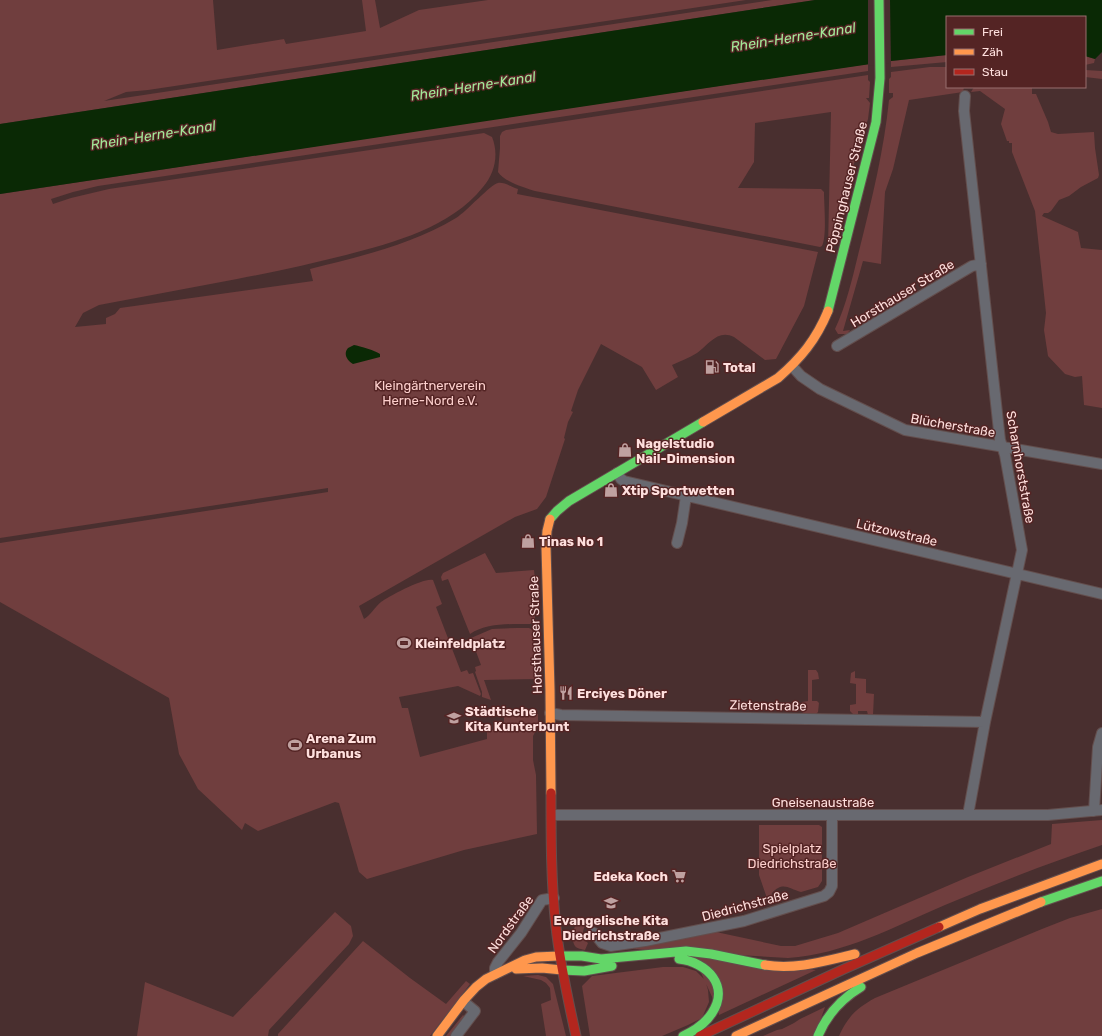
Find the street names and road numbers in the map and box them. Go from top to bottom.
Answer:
street label: Pöppinghauser Straße [823,120,871,255]
street label: Horsthauser Straße [848,257,957,330]
street label: Scharnhorststraße [1003,410,1038,524]
street label: Blücherstraße [909,411,996,440]
street label: Lützowstraße [855,516,939,549]
street label: Horsthauser Straße [526,576,545,694]
street label: Zietenstraße [729,697,807,714]
street label: Gneisenaustraße [772,795,874,810]
street label: Diedrichstraße [700,887,790,924]
street label: Nordstraße [484,893,536,956]

